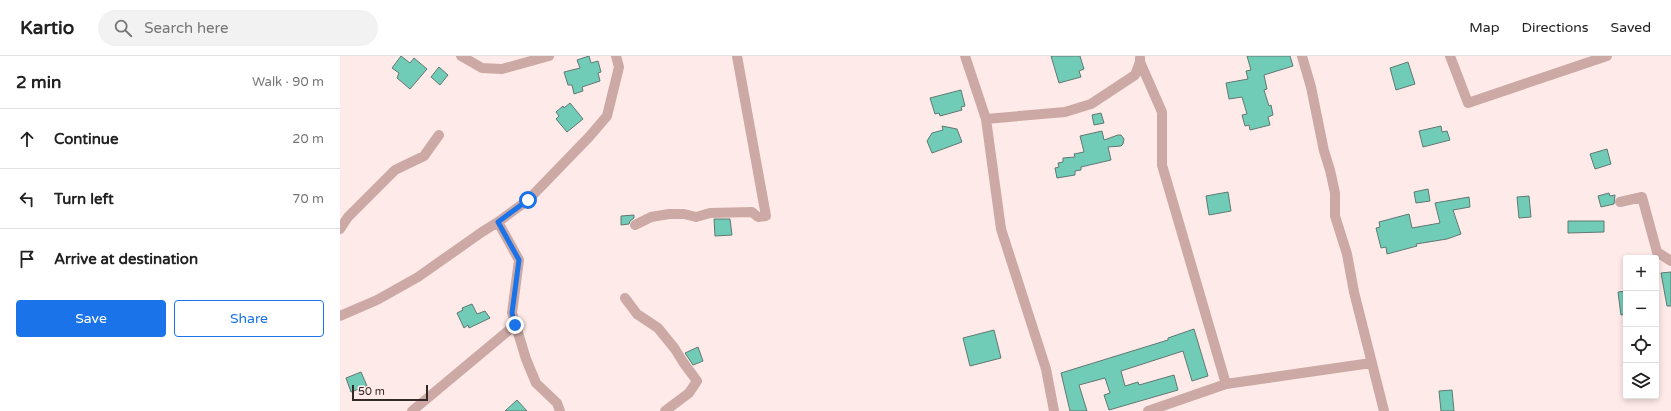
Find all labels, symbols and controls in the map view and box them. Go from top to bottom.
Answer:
search box [98,10,378,46]
text: Kartio [20,17,74,39]
icon: search [112,17,134,39]
text: Search here [144,19,229,37]
text: Map [1469,19,1500,36]
text: Directions [1522,19,1589,36]
text: Saved [1611,19,1651,36]
text: 2 min [16,72,61,93]
text: Walk · 90 m [252,74,324,90]
icon: ahead [16,128,38,150]
text: Continue [54,130,118,148]
text: 20 m [292,131,324,147]
icon: left [16,188,38,210]
text: Turn left [54,190,114,208]
text: 70 m [292,191,324,207]
route start [519,191,537,209]
icon: arrive [16,248,38,270]
text: Arrive at destination [54,250,198,268]
map controls [1623,255,1659,399]
button: + [1623,255,1659,291]
button: − [1623,291,1659,327]
button: Save [16,300,166,337]
button: Share [174,300,324,337]
route end [506,316,524,334]
button: locate [1623,327,1659,363]
button: layers [1623,363,1659,399]
scale bar [352,383,428,402]
text: 50 m [358,385,385,398]

